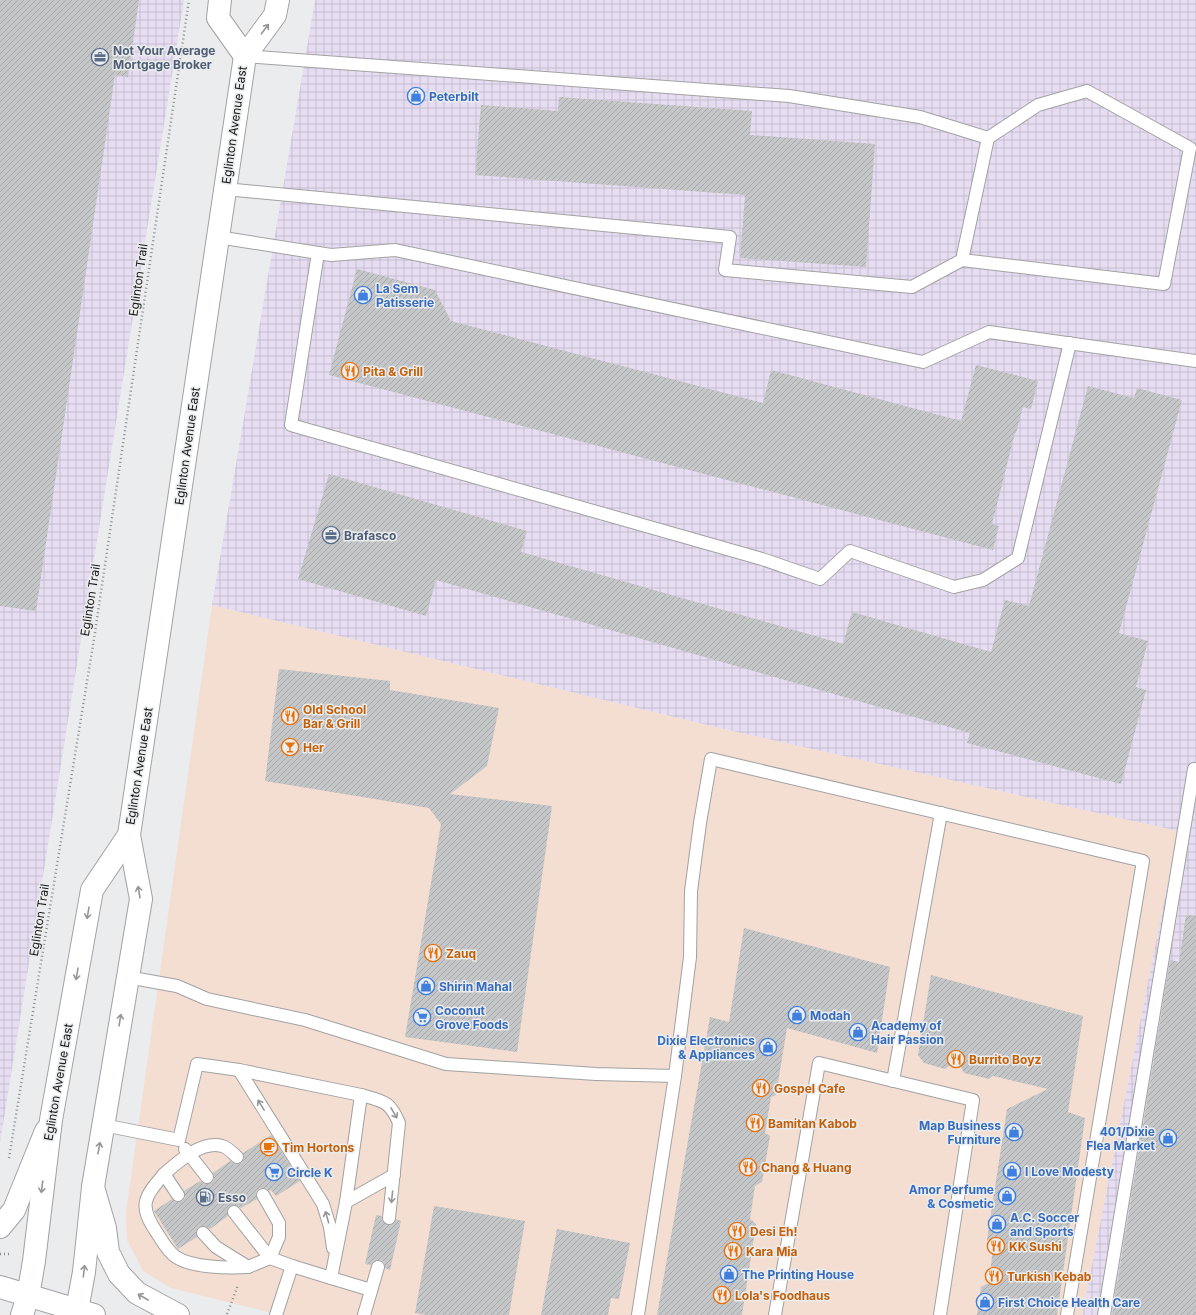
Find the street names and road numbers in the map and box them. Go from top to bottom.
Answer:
street label: Eglinton Avenue East [218,65,250,185]
street label: Eglinton Trail [125,243,151,317]
street label: Eglinton Avenue East [171,386,203,506]
street label: Eglinton Trail [77,563,103,637]
street label: Eglinton Avenue East [122,706,156,826]
street label: Eglinton Trail [26,883,52,957]
street label: Eglinton Avenue East [40,1022,76,1142]

